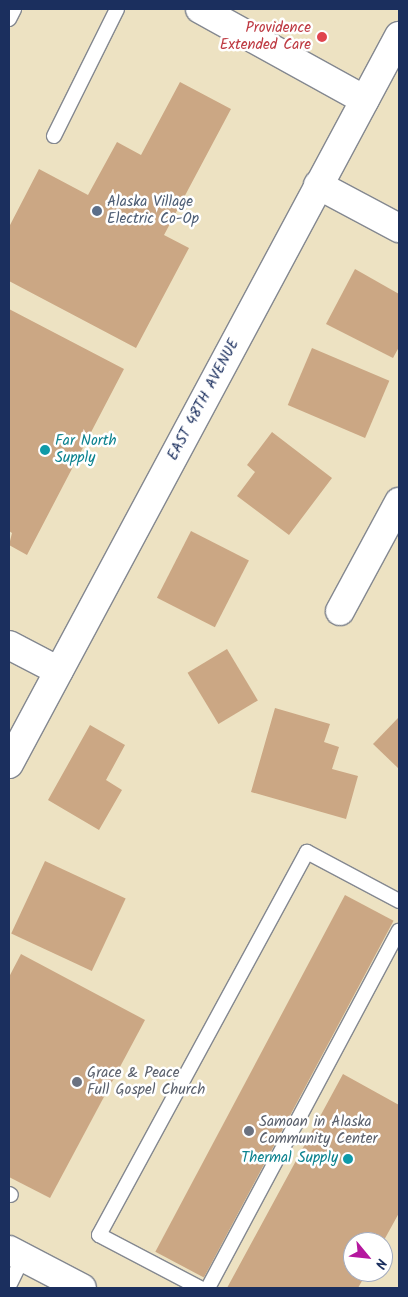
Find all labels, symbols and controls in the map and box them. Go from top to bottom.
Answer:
place label: Providence Extended Care [220,19,311,54]
marker: Providence Extended Care [315,30,329,44]
place label: Alaska Village Electric Co-Op [107,193,199,228]
marker: Alaska Village Electric Co-Op [91,205,103,217]
street label: EAST 48TH AVENUE [164,336,244,464]
place label: Far North Supply [55,432,117,467]
marker: Far North Supply [39,444,51,456]
place label: Grace & Peace Full Gospel Church [87,1064,205,1099]
marker: Grace & Peace Full Gospel Church [71,1076,83,1088]
place label: Samoan in Alaska Community Center [259,1113,378,1148]
marker: Samoan in Alaska Community Center [243,1125,255,1137]
place label: Thermal Supply [241,1150,338,1168]
marker: Thermal Supply [342,1153,354,1165]
north arrow [343,1232,393,1282]
text: N [369,1255,392,1273]

